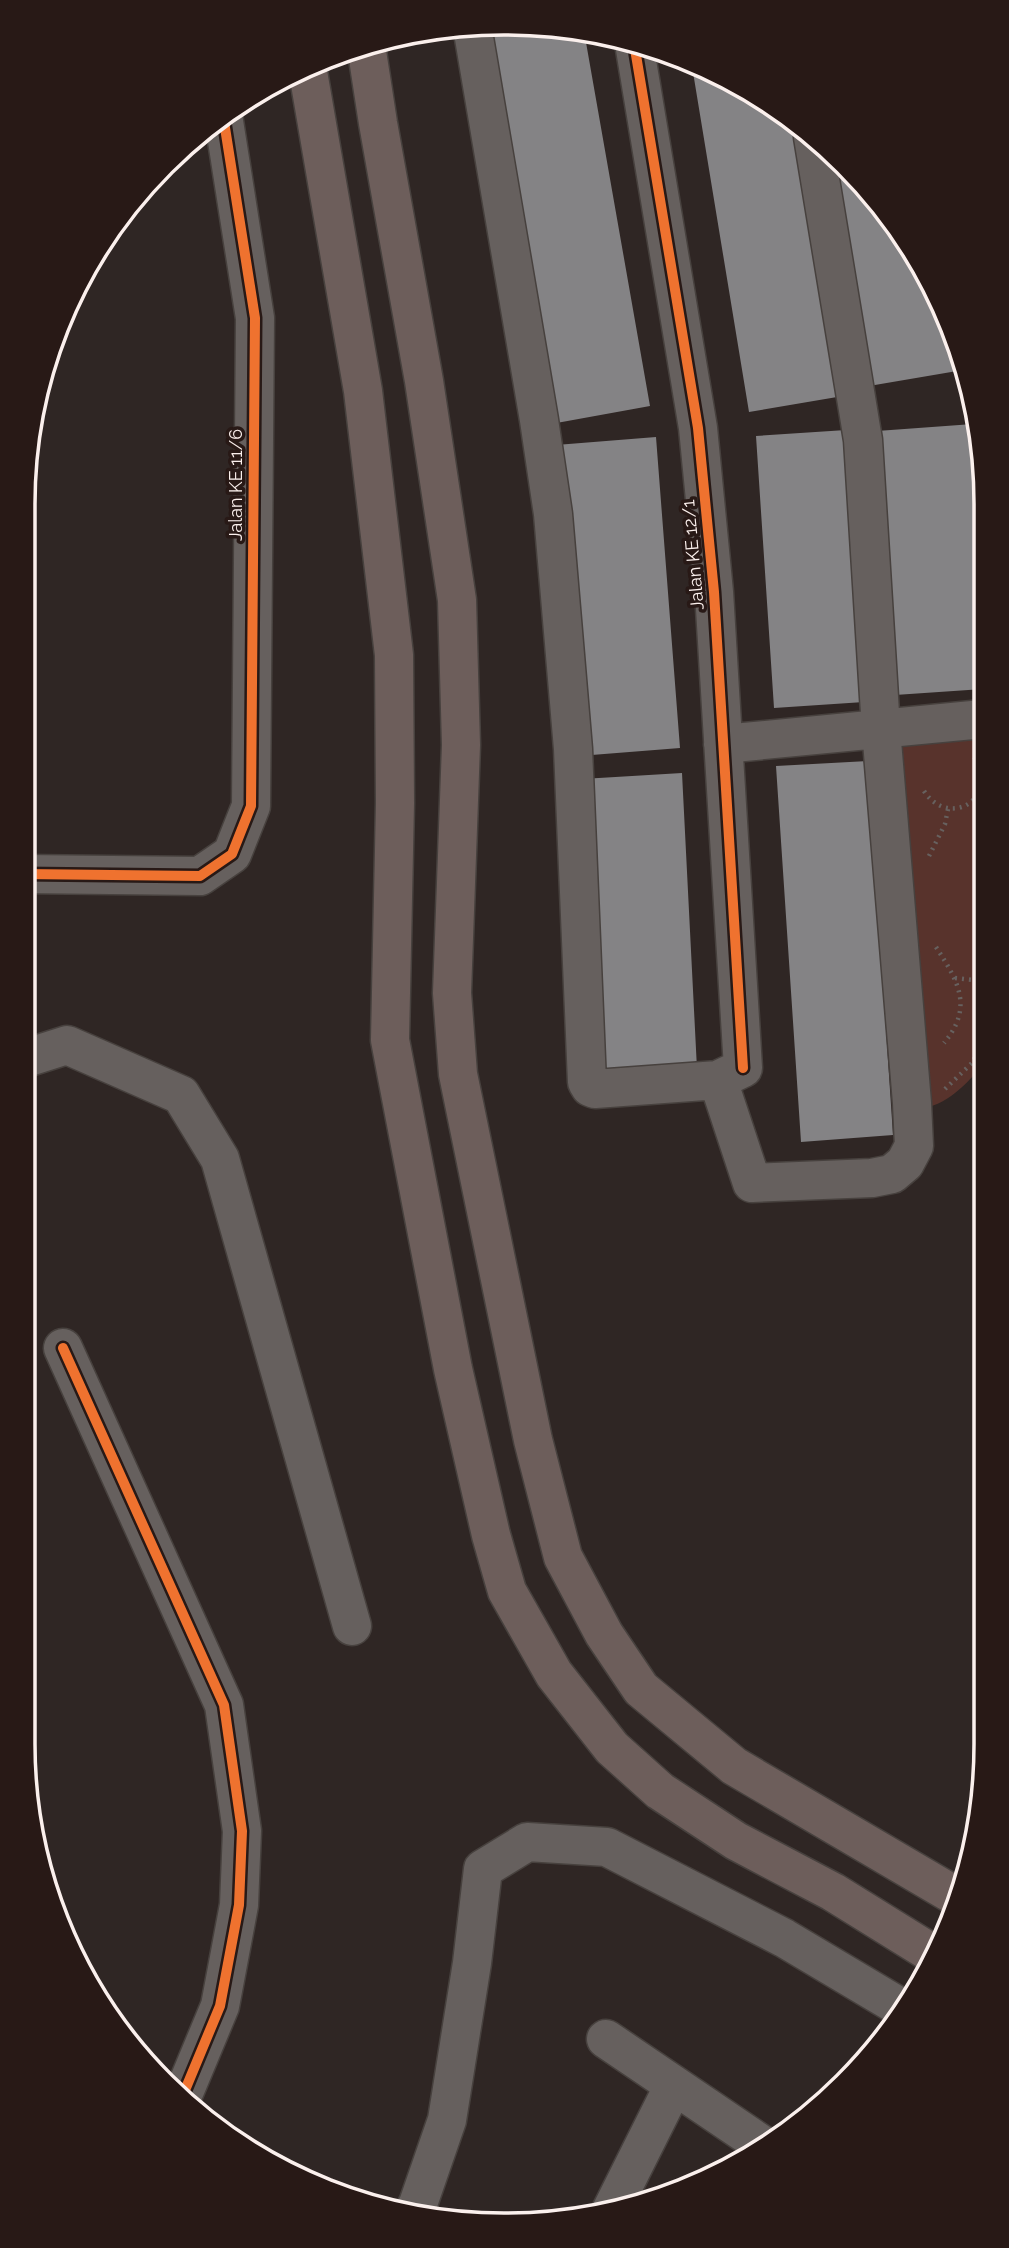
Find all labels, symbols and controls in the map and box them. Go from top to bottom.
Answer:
street label: Jalan KE 11/6 [225,429,246,541]
street label: Jalan KE 12/1 [677,499,708,611]

